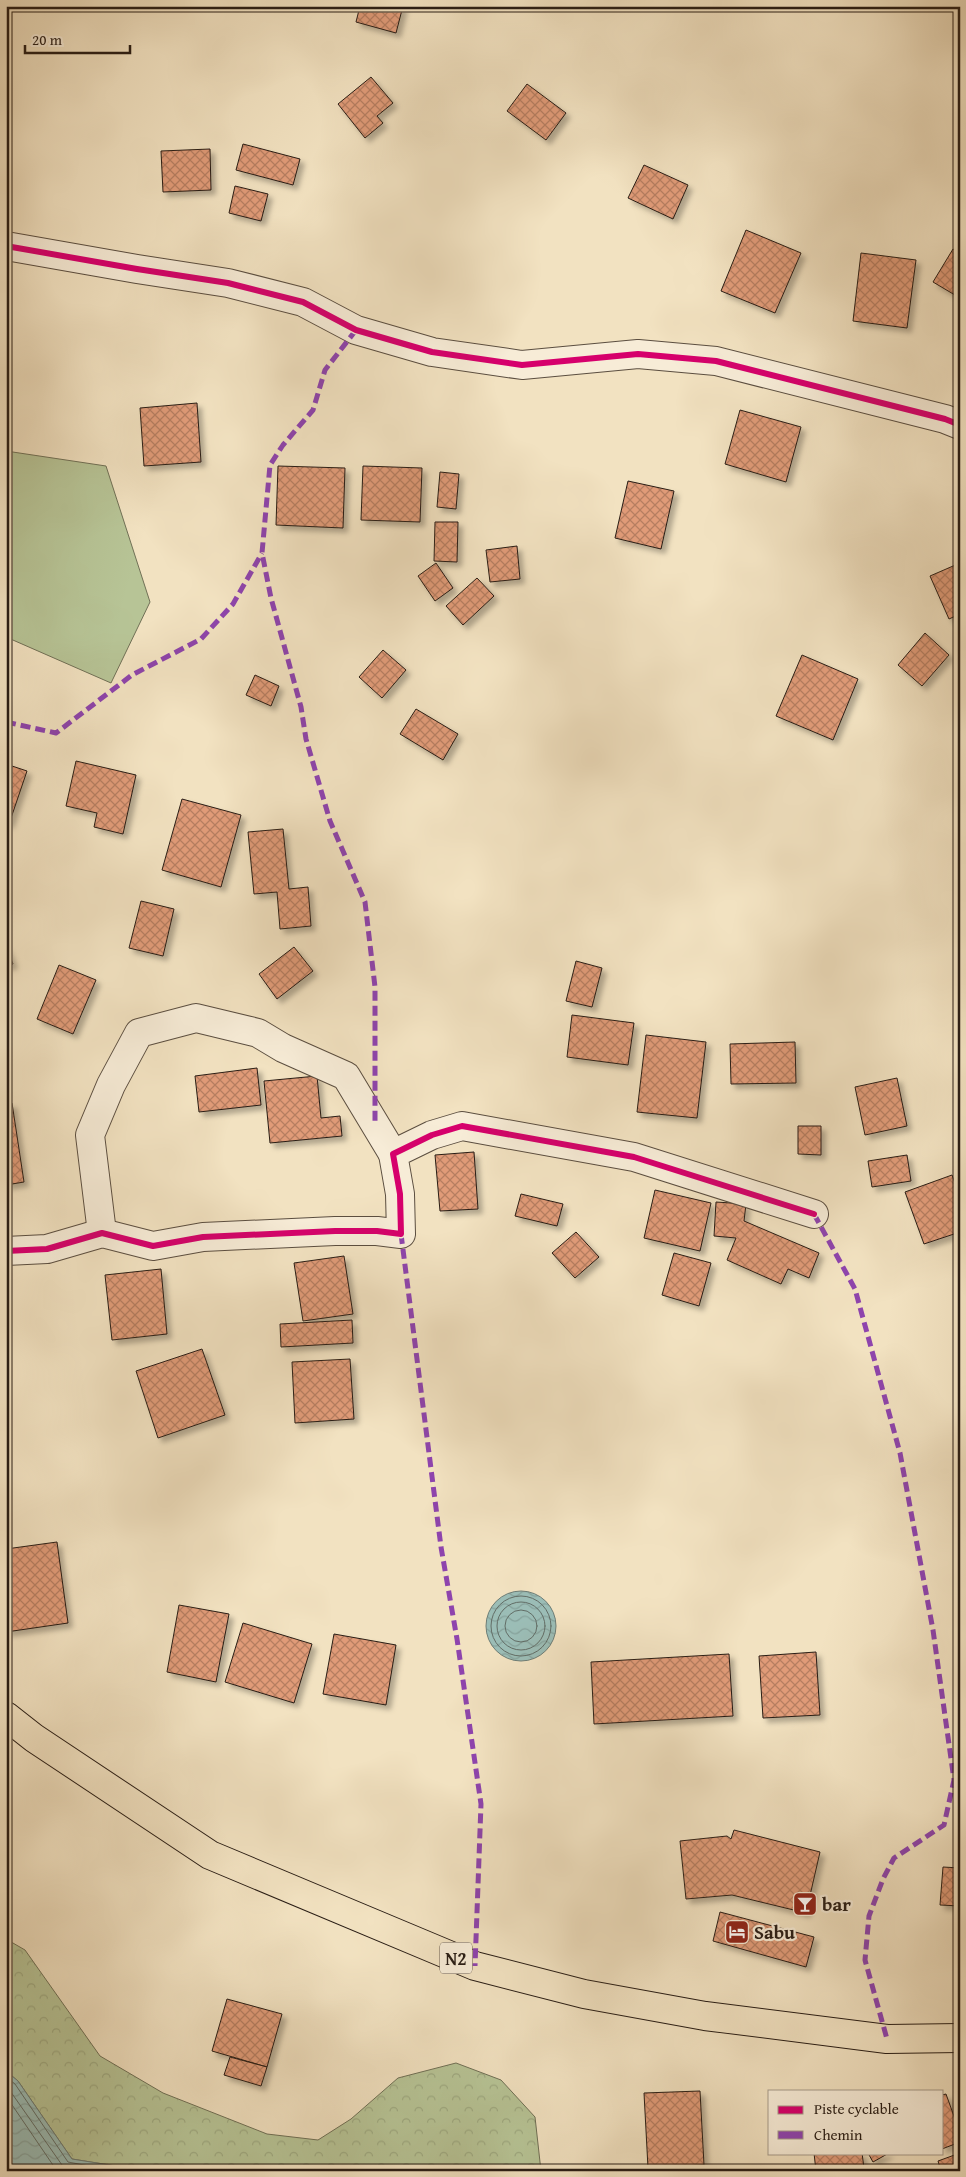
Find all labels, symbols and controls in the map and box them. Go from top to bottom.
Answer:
scale bar [25,22,130,54]
text: 20 m [32,29,63,50]
place label: bar [822,1890,851,1918]
bar icon: bar [792,1891,818,1917]
place label: Sabu [754,1918,795,1946]
hotel icon: Sabu [724,1919,750,1945]
road number: N2 [440,1942,472,1974]
legend [768,2090,944,2154]
text: Piste cyclable [814,2098,899,2119]
text: Chemin [814,2124,863,2145]

